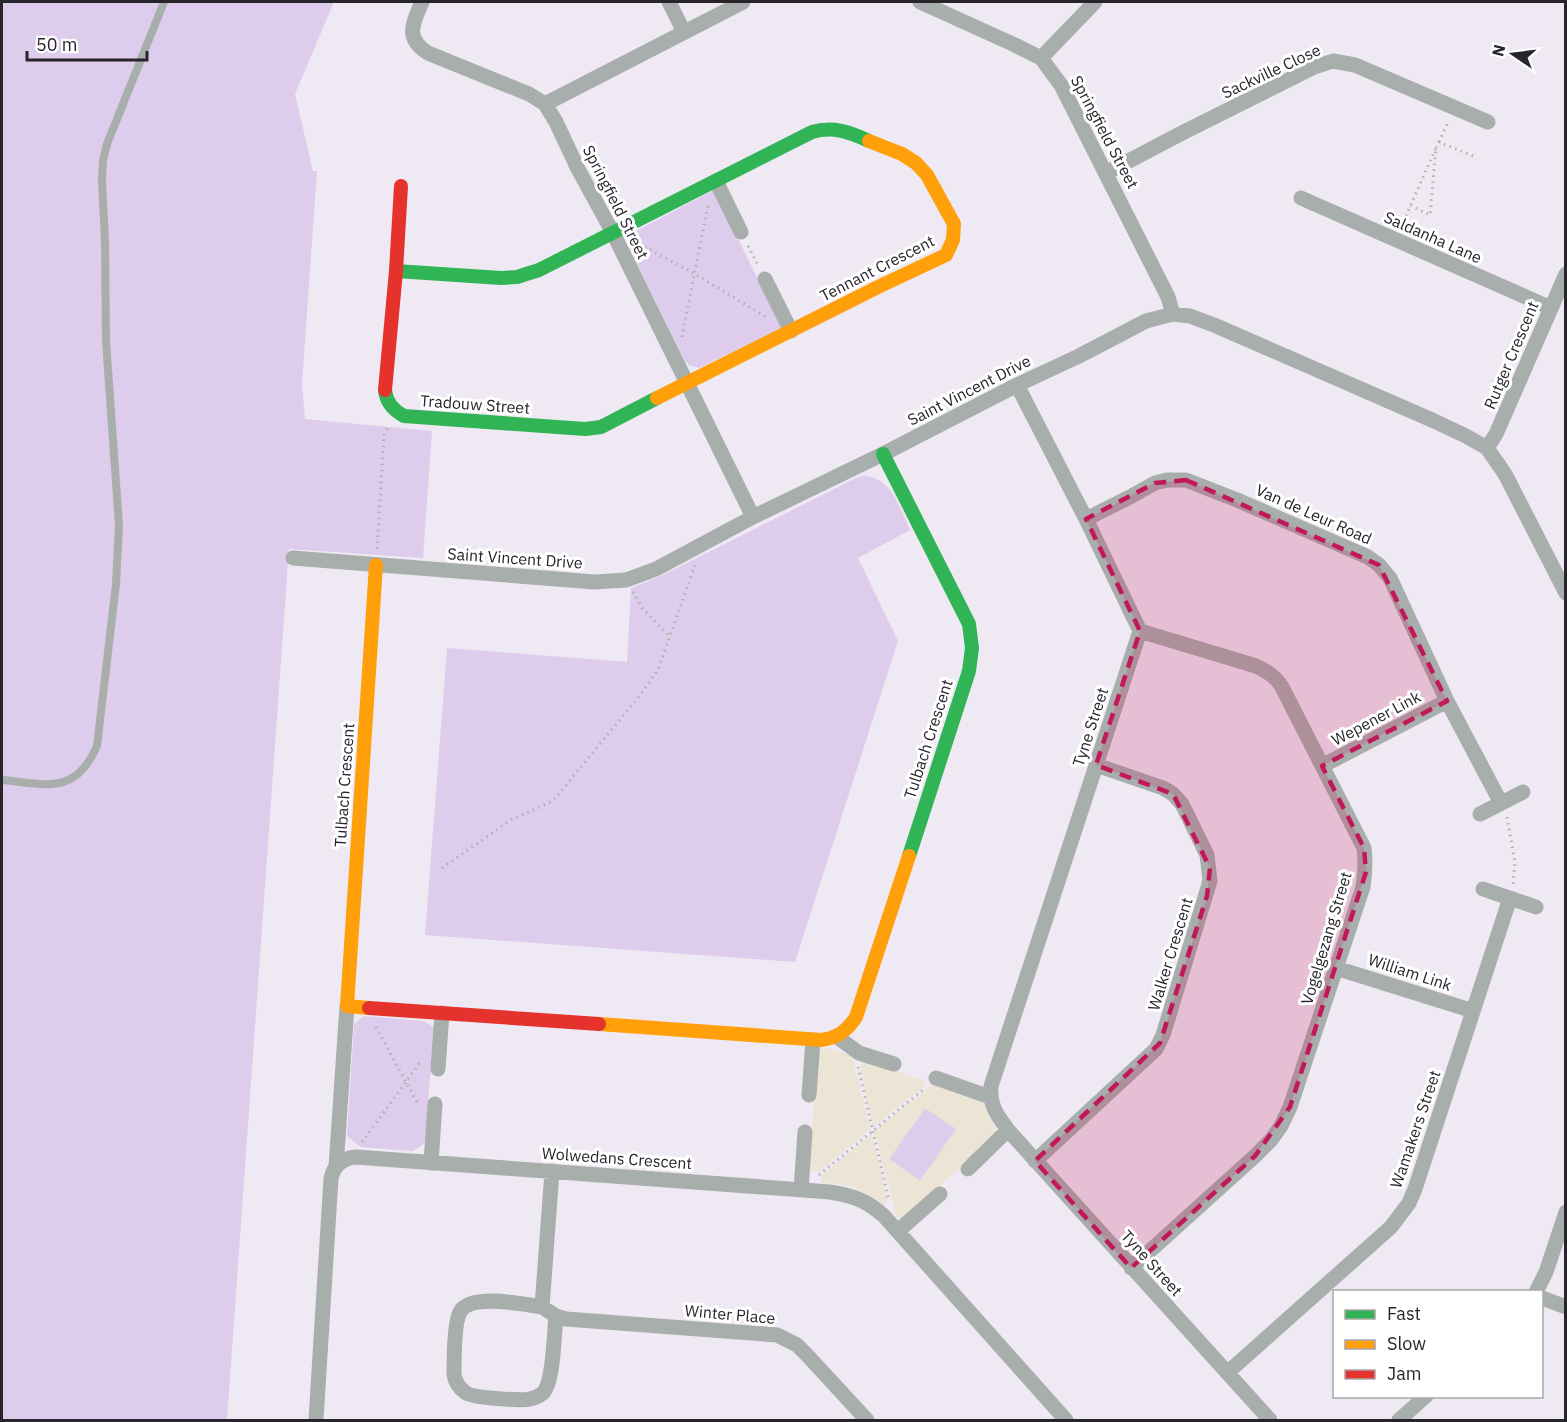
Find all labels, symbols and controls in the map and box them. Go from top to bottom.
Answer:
scale bar [27,24,147,62]
north arrow [1483,24,1543,84]
text: 50 m [36,33,78,56]
street label: Sackville Close [1218,39,1324,103]
text: N [1487,42,1510,58]
street label: Springfield Street [1067,72,1143,192]
street label: Springfield Street [579,142,653,262]
street label: Saldanha Lane [1381,207,1485,268]
street label: Tennant Crescent [816,231,938,305]
street label: Rutger Crescent [1479,298,1543,412]
street label: Saint Vincent Drive [904,350,1034,430]
street label: Tradouw Street [419,390,531,418]
street label: Van de Leur Road [1253,480,1375,548]
street label: Saint Vincent Drive [447,543,583,573]
street label: Tulbach Crescent [899,677,957,801]
street label: Tyne Street [1068,685,1112,769]
street label: Wepener Link [1328,686,1424,750]
street label: Tulbach Crescent [330,722,358,848]
street label: Vogelgezang Street [1296,869,1356,1007]
street label: Walker Crescent [1143,895,1197,1013]
street label: William Link [1366,949,1455,995]
street label: Wamakers Street [1385,1067,1445,1191]
street label: Wolwedans Crescent [541,1143,693,1173]
street label: Tyne Street [1117,1226,1187,1300]
legend [1333,1290,1543,1398]
street label: Winter Place [684,1300,776,1328]
text: Fast [1387,1302,1421,1325]
text: Slow [1387,1332,1426,1355]
text: Jam [1387,1362,1422,1385]

